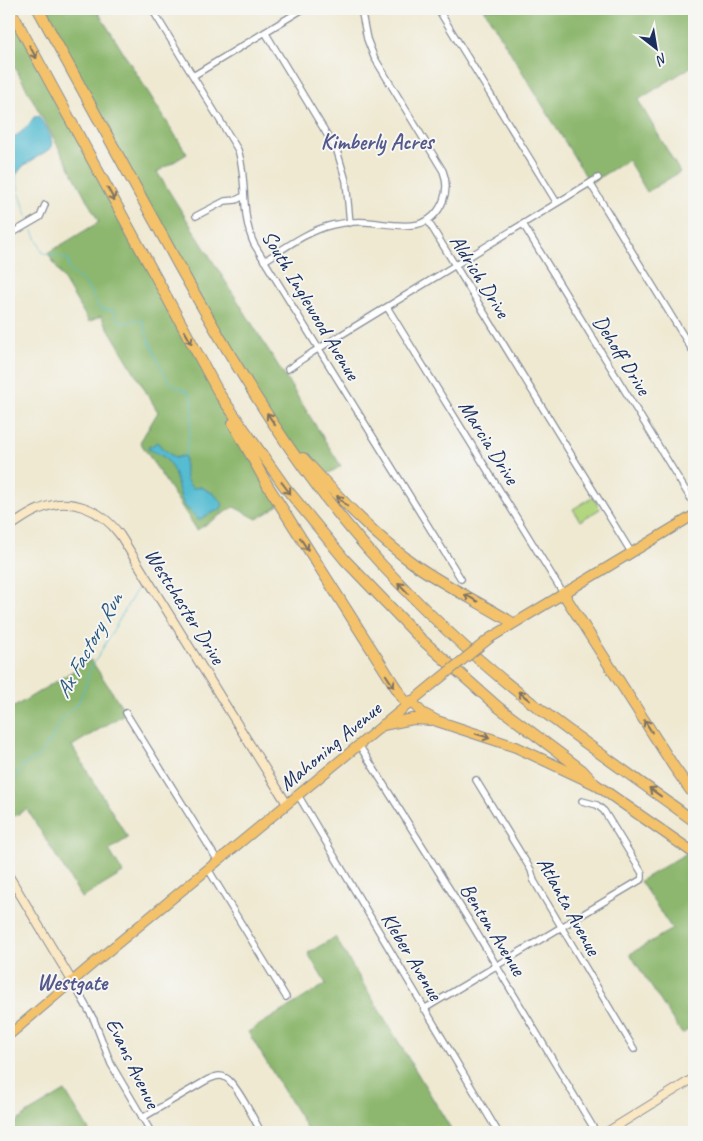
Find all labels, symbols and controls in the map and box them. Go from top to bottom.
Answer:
north arrow [630,22,680,72]
one-way arrow [29,44,39,58]
text: N [652,49,671,69]
district label: Kimberly Acres [321,128,436,156]
one-way arrow [107,186,116,201]
street label: South Inglewood Avenue [256,226,366,385]
street label: Aldrich Drive [444,230,516,323]
street label: Dehoff Drive [587,310,658,402]
one-way arrow [183,330,193,345]
street label: Marcia Drive [453,395,526,490]
one-way arrow [266,412,276,426]
one-way arrow [281,481,292,494]
one-way arrow [336,494,348,507]
one-way arrow [298,537,309,551]
street label: Westchester Drive [139,543,232,670]
one-way arrow [397,581,409,594]
water label: Ax Factory Run [49,586,130,703]
one-way arrow [464,593,479,603]
one-way arrow [386,674,396,688]
one-way arrow [518,691,531,702]
street label: Mahoning Avenue [274,695,387,796]
one-way arrow [643,719,653,733]
one-way arrow [475,732,491,742]
one-way arrow [649,787,662,798]
street label: Atlanta Avenue [531,852,607,961]
street label: Benton Avenue [454,878,532,981]
street label: Kleber Avenue [376,907,449,1006]
district label: Westgate [37,969,109,997]
street label: Evans Avenue [100,1014,167,1114]

